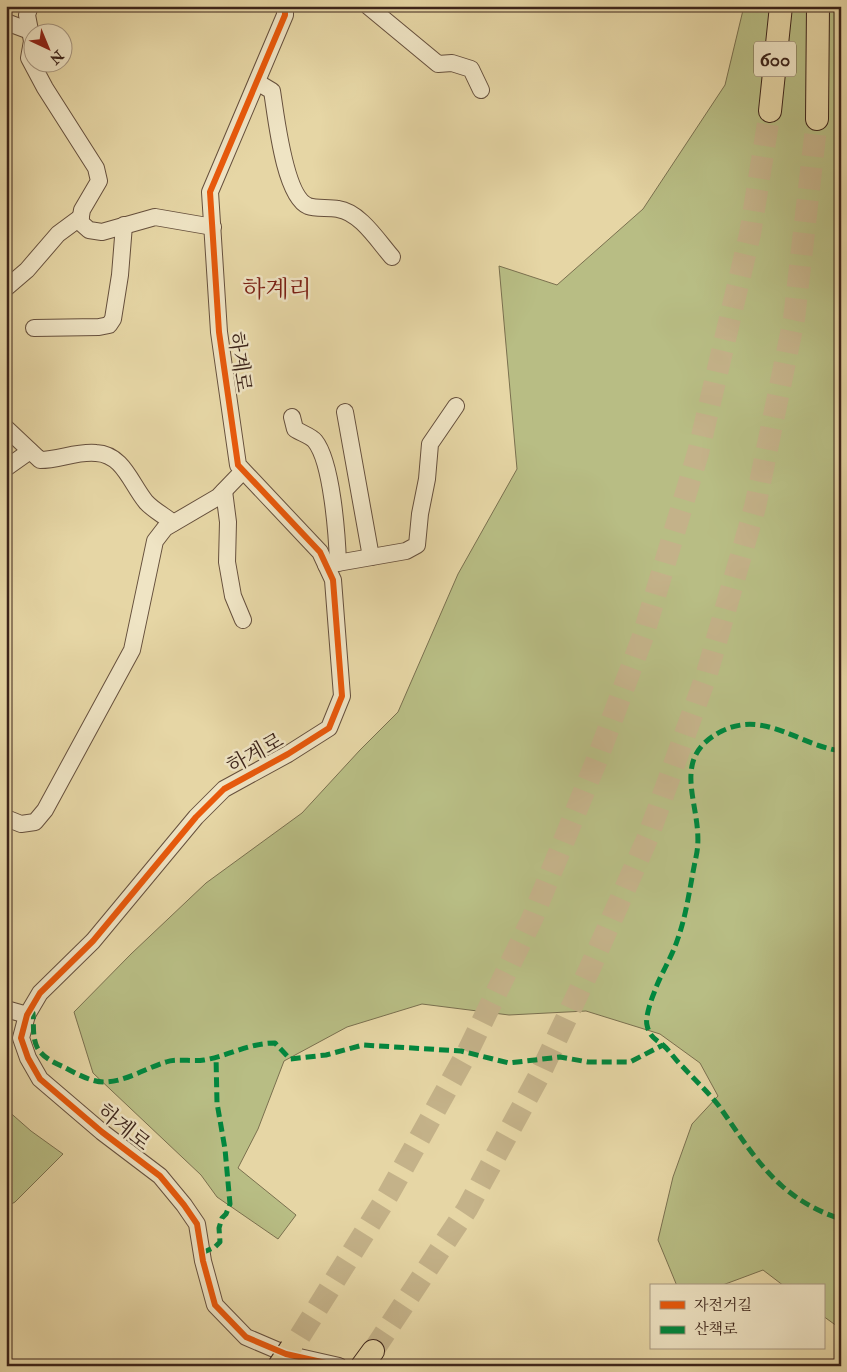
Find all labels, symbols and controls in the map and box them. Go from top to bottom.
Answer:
north arrow [22,22,72,72]
road number: 600 [754,42,796,76]
text: N [46,46,68,68]
district label: 하계리 [242,274,312,305]
street label: 하계로 [222,330,257,394]
street label: 하계로 [222,727,288,780]
street label: 하계로 [92,1098,156,1157]
legend [650,1284,824,1350]
text: 자전거길 [694,1296,752,1315]
text: 산책로 [694,1320,738,1339]

